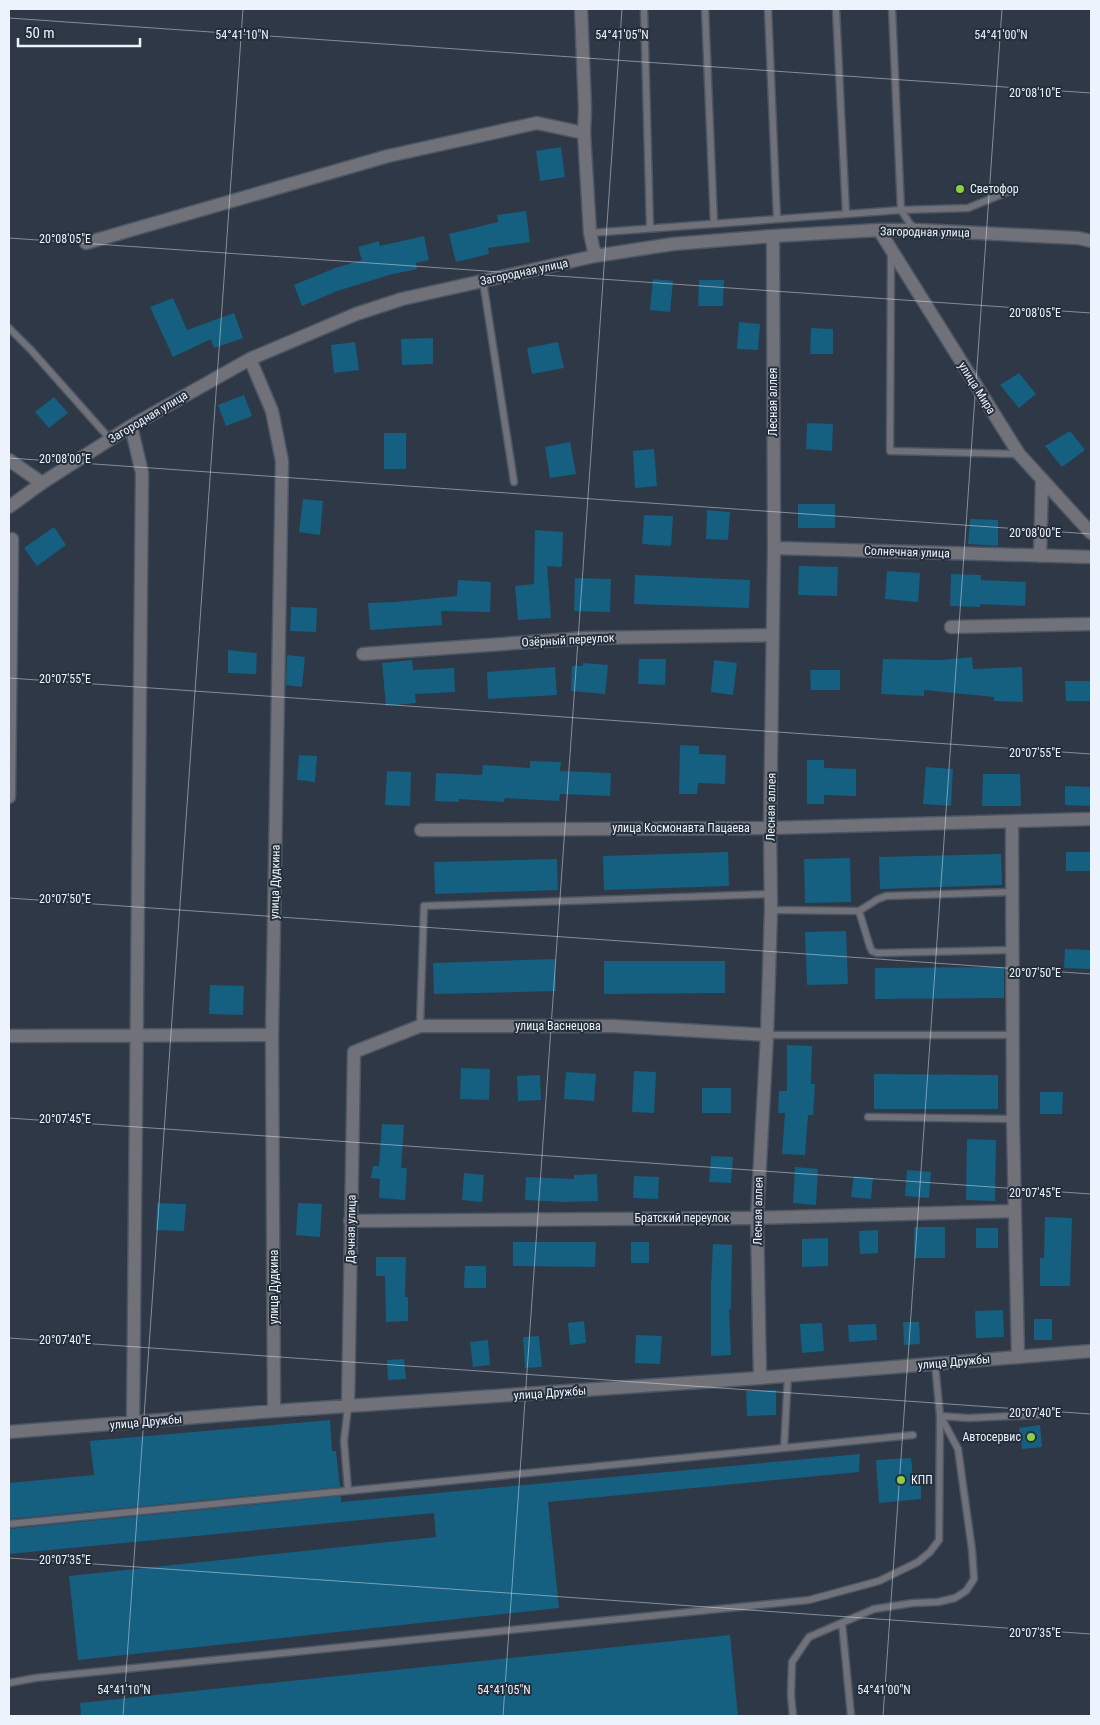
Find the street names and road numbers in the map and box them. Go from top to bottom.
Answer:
street label: Загородная улица [880,224,970,240]
street label: Загородная улица [479,256,570,288]
street label: улица Мира [956,359,999,417]
street label: Лесная аллея [766,368,780,436]
street label: Загородная улица [106,388,190,446]
street label: Солнечная улица [864,544,950,561]
street label: Озёрный переулок [521,631,615,649]
street label: Лесная аллея [763,773,779,841]
street label: улица Космонавта Пацаева [612,821,750,835]
street label: улица Дудкина [267,844,283,919]
street label: улица Васнецова [515,1019,601,1033]
street label: Лесная аллея [750,1177,766,1245]
street label: Дачная улица [343,1194,359,1264]
street label: Братский переулок [635,1211,730,1225]
street label: улица Дудкина [267,1249,281,1324]
street label: улица Дружбы [917,1352,991,1372]
street label: улица Дружбы [513,1383,587,1403]
street label: улица Дружбы [109,1412,183,1432]

